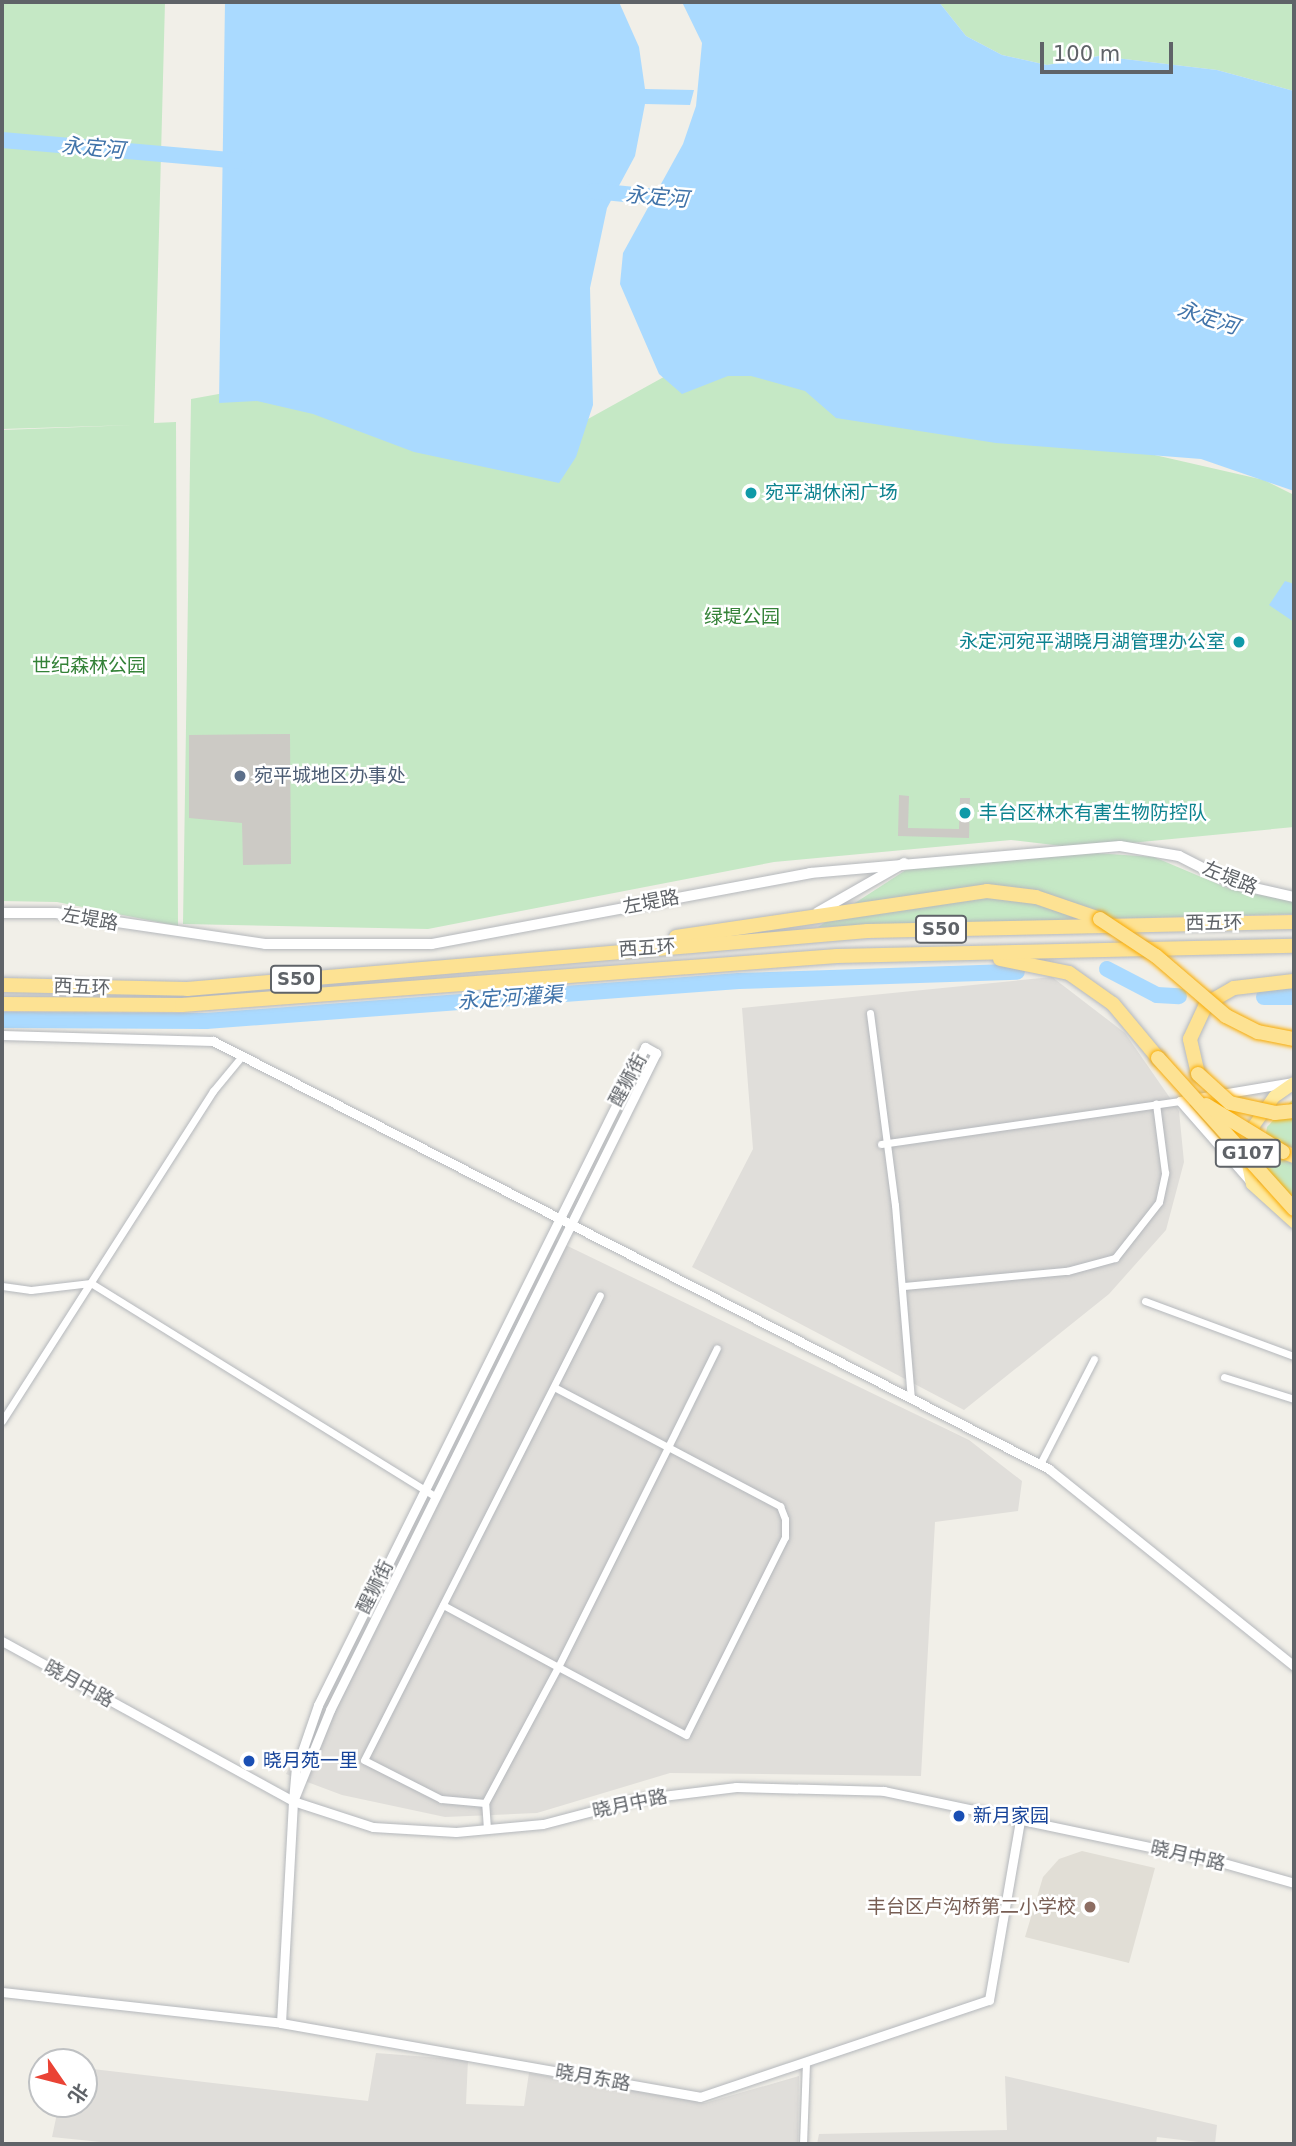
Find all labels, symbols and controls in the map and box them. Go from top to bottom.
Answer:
scale bar [1044,28,1177,72]
text: 100 m [1053,42,1120,66]
water label: 永定河 [61,133,125,163]
water label: 永定河 [625,182,689,212]
water label: 永定河 [1174,296,1242,340]
place label: 宛平湖休闲广场 [765,482,898,504]
marker: 宛平湖休闲广场 [743,485,759,501]
park label: 绿堤公园 [704,606,780,628]
place label: 永定河宛平湖晓月湖管理办公室 [959,631,1225,653]
marker: 永定河宛平湖晓月湖管理办公室 [1231,634,1247,650]
park label: 世纪森林公园 [32,655,146,677]
place label: 宛平城地区办事处 [254,765,406,787]
marker: 宛平城地区办事处 [232,768,248,784]
place label: 丰台区林木有害生物防控队 [979,802,1207,824]
marker: 丰台区林木有害生物防控队 [957,805,973,821]
street label: 左堤路 [1199,857,1261,899]
street label: 左堤路 [621,885,681,919]
street label: 左堤路 [60,903,120,935]
street label: 西五环 [1185,911,1243,935]
road number: S50 [915,914,967,944]
street label: 西五环 [618,935,676,961]
road number: S50 [270,964,322,994]
street label: 西五环 [53,975,111,999]
water label: 永定河灌渠 [457,982,563,1014]
street label: 醒狮街 [605,1049,651,1111]
road number: G107 [1215,1138,1281,1168]
street label: 醒狮街 [352,1556,398,1618]
street label: 晓月中路 [40,1656,118,1712]
place label: 晓月苑一里 [263,1750,358,1772]
marker: 晓月苑一里 [241,1753,257,1769]
street label: 晓月中路 [590,1785,670,1823]
place label: 新月家园 [973,1805,1049,1827]
marker: 新月家园 [951,1808,967,1824]
street label: 晓月中路 [1148,1836,1228,1876]
place label: 丰台区卢沟桥第二小学校 [867,1896,1076,1918]
marker: 丰台区卢沟桥第二小学校 [1082,1899,1098,1915]
north arrow [28,2048,98,2118]
street label: 晓月东路 [554,2060,632,2096]
text: 北 [64,2080,93,2108]

